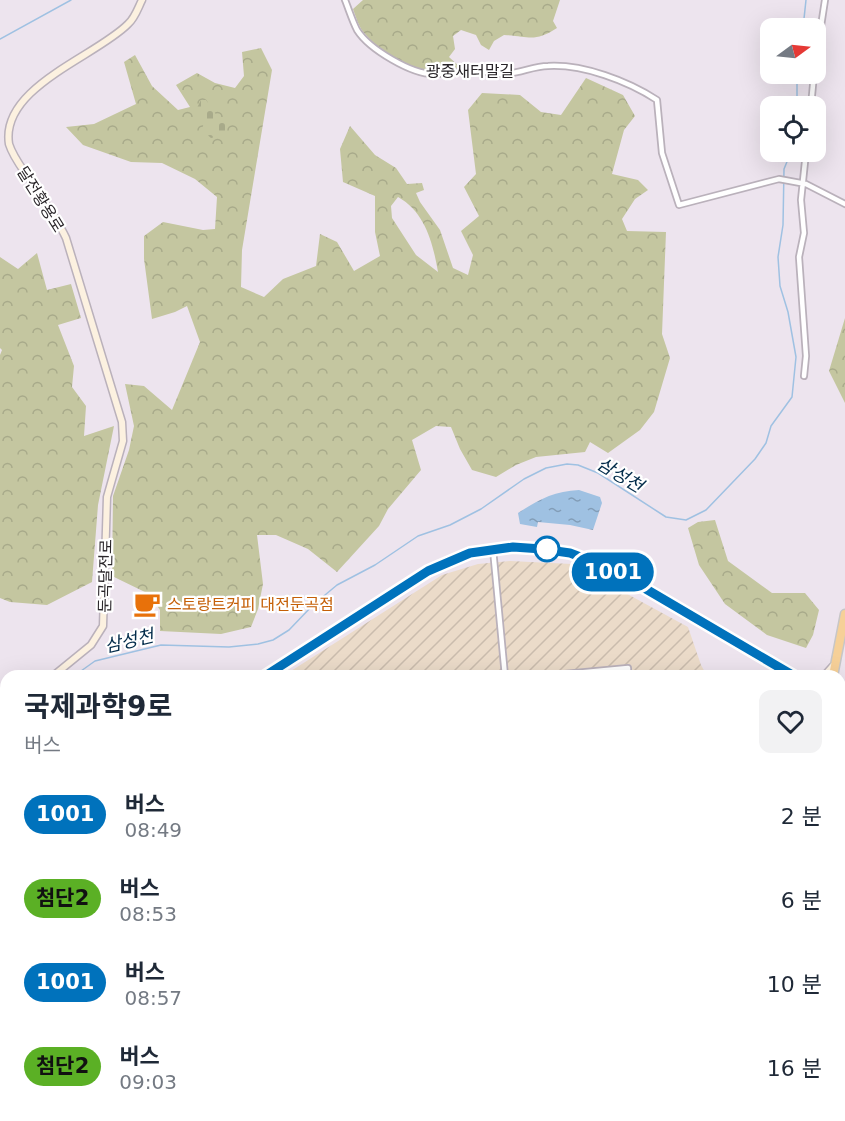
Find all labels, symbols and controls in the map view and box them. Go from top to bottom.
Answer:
north arrow [760,18,826,84]
map controls [760,18,826,162]
street label: 광중새터말길 [426,62,514,81]
button: locate [760,96,826,162]
street label: 달전황용로 [13,163,68,236]
water label: 삼성천 [594,453,649,498]
unlabelled marker [534,536,560,562]
street label: 둔곡달전로 [95,539,116,613]
line badge: 1001 [571,552,655,592]
text: 1001 [584,560,642,584]
cafe icon: 스토랑트커피 대전둔곡점 [132,589,162,619]
place label: 스토랑트커피 대전둔곡점 [167,595,334,614]
water label: 삼성천 [102,624,158,656]
text: 국제과학9로 [24,690,172,723]
button: heart [759,690,822,753]
text: 버스 [24,733,61,757]
text: 버스 [124,792,165,817]
text: 1001 [36,802,94,826]
text: 2 분 [781,804,822,829]
text: 08:49 [124,818,182,842]
text: 버스 [119,876,160,901]
text: 첨단2 [36,886,89,910]
text: 6 분 [781,888,822,913]
text: 08:53 [119,902,177,926]
text: 버스 [124,960,165,985]
text: 1001 [36,970,94,994]
text: 10 분 [767,972,822,997]
text: 08:57 [124,986,182,1010]
text: 버스 [119,1044,160,1069]
text: 첨단2 [36,1054,89,1078]
text: 16 분 [767,1056,822,1081]
text: 09:03 [119,1070,177,1094]

